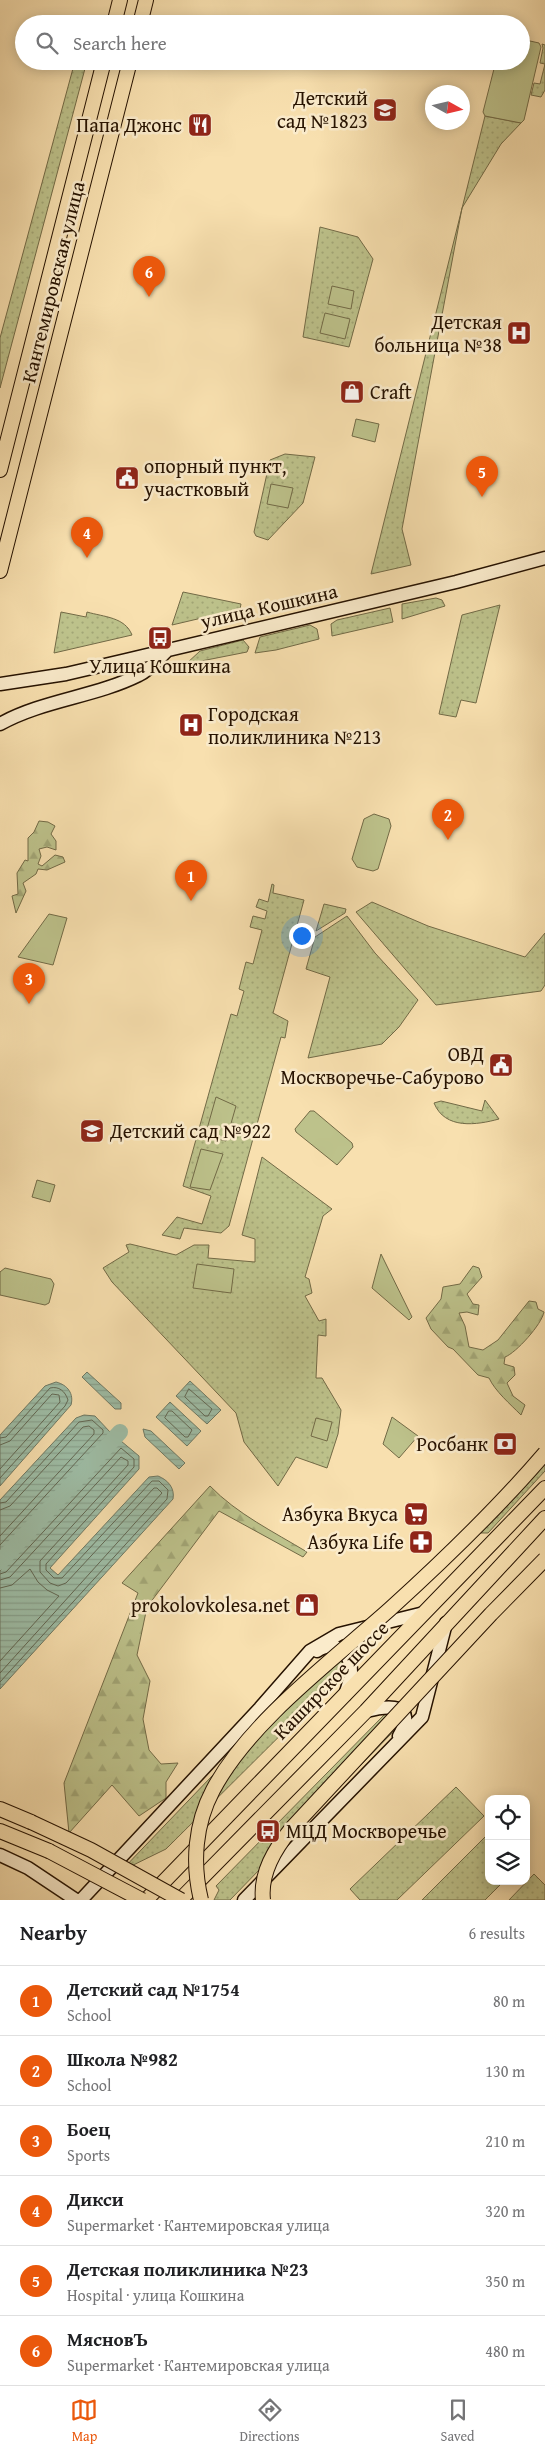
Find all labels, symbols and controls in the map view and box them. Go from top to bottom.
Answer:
search box [15,15,530,70]
icon: search [33,29,61,57]
text: Search here [73,29,167,57]
place label: Детский сад №1823 [277,83,368,135]
north arrow [425,85,470,130]
school or university icon: Детский сад №1823 [372,97,398,123]
place label: Папа Джонс [76,110,182,139]
restaurant icon: Папа Джонс [187,112,213,138]
street label: Кантемировская улица [13,178,92,386]
pin: 6 [133,256,165,297]
place label: Детская больница №38 [374,307,502,359]
hospital icon: Детская больница №38 [506,320,532,346]
place label: Craft [370,377,412,406]
shop icon: Craft [339,379,365,405]
place label: опорный пункт, участковый [143,451,287,503]
pin: 5 [466,456,498,497]
public building icon: опорный пункт, участковый [114,465,140,491]
pin: 4 [71,517,103,558]
street label: улица Кошкина [197,576,341,636]
bus stop icon: Улица Кошкина [147,625,173,651]
place label: Улица Кошкина [89,651,231,680]
place label: Городская поликлиника №213 [208,699,381,751]
hospital icon: Городская поликлиника №213 [178,712,204,738]
pin: 2 [432,799,464,840]
pin: 1 [175,860,207,901]
your location [289,923,315,949]
pin: 3 [13,963,45,1004]
place label: ОВД Москворечье-Сабурово [280,1039,484,1091]
public building icon: ОВД Москворечье-Сабурово [488,1052,514,1078]
place label: Детский сад №922 [109,1116,271,1145]
school or university icon: Детский сад №922 [79,1118,105,1144]
place label: Росбанк [416,1429,489,1458]
bank icon: Росбанк [492,1431,518,1457]
place label: Азбука Вкуса [282,1499,398,1528]
supermarket icon: Азбука Вкуса [403,1501,429,1527]
place label: Азбука Life [307,1527,404,1556]
pharmacy icon: Азбука Life [408,1529,434,1555]
place label: prokolovkolesa.net [131,1590,290,1619]
shop icon: prokolovkolesa.net [294,1592,320,1618]
street label: Каширское шоссе [266,1614,395,1746]
map controls [485,1795,530,1885]
button: locate [485,1795,530,1840]
place label: МЦД Москворечье [286,1816,447,1845]
bus stop icon: МЦД Москворечье [255,1818,281,1844]
button: layers [485,1840,530,1885]
text: Nearby [20,1917,87,1948]
text: 6 results [468,1921,525,1945]
text: Детский сад №1754 [67,1975,240,2003]
text: 1 [32,1989,40,2013]
text: 80 m [493,1989,525,2013]
text: School [67,2003,111,2027]
text: Школа №982 [67,2045,178,2073]
text: 2 [32,2059,40,2083]
text: 130 m [485,2059,525,2083]
text: School [67,2073,111,2097]
text: Боец [67,2115,110,2143]
text: 3 [32,2129,40,2153]
text: 210 m [485,2129,525,2153]
text: Sports [67,2143,110,2167]
text: Дикси [67,2185,124,2213]
text: 4 [32,2199,40,2223]
text: 320 m [485,2199,525,2223]
text: Supermarket · Кантемировская улица [67,2213,330,2237]
text: Детская поликлиника №23 [67,2255,309,2283]
text: 5 [32,2269,40,2293]
text: 350 m [485,2269,525,2293]
text: Hospital · улица Кошкина [67,2283,244,2307]
text: МясновЪ [67,2325,148,2353]
text: 6 [32,2339,40,2363]
text: 480 m [485,2339,525,2363]
text: Supermarket · Кантемировская улица [67,2353,330,2377]
tab: Map [70,2396,98,2446]
tab: Directions [239,2396,300,2446]
tab: Saved [441,2396,475,2446]

